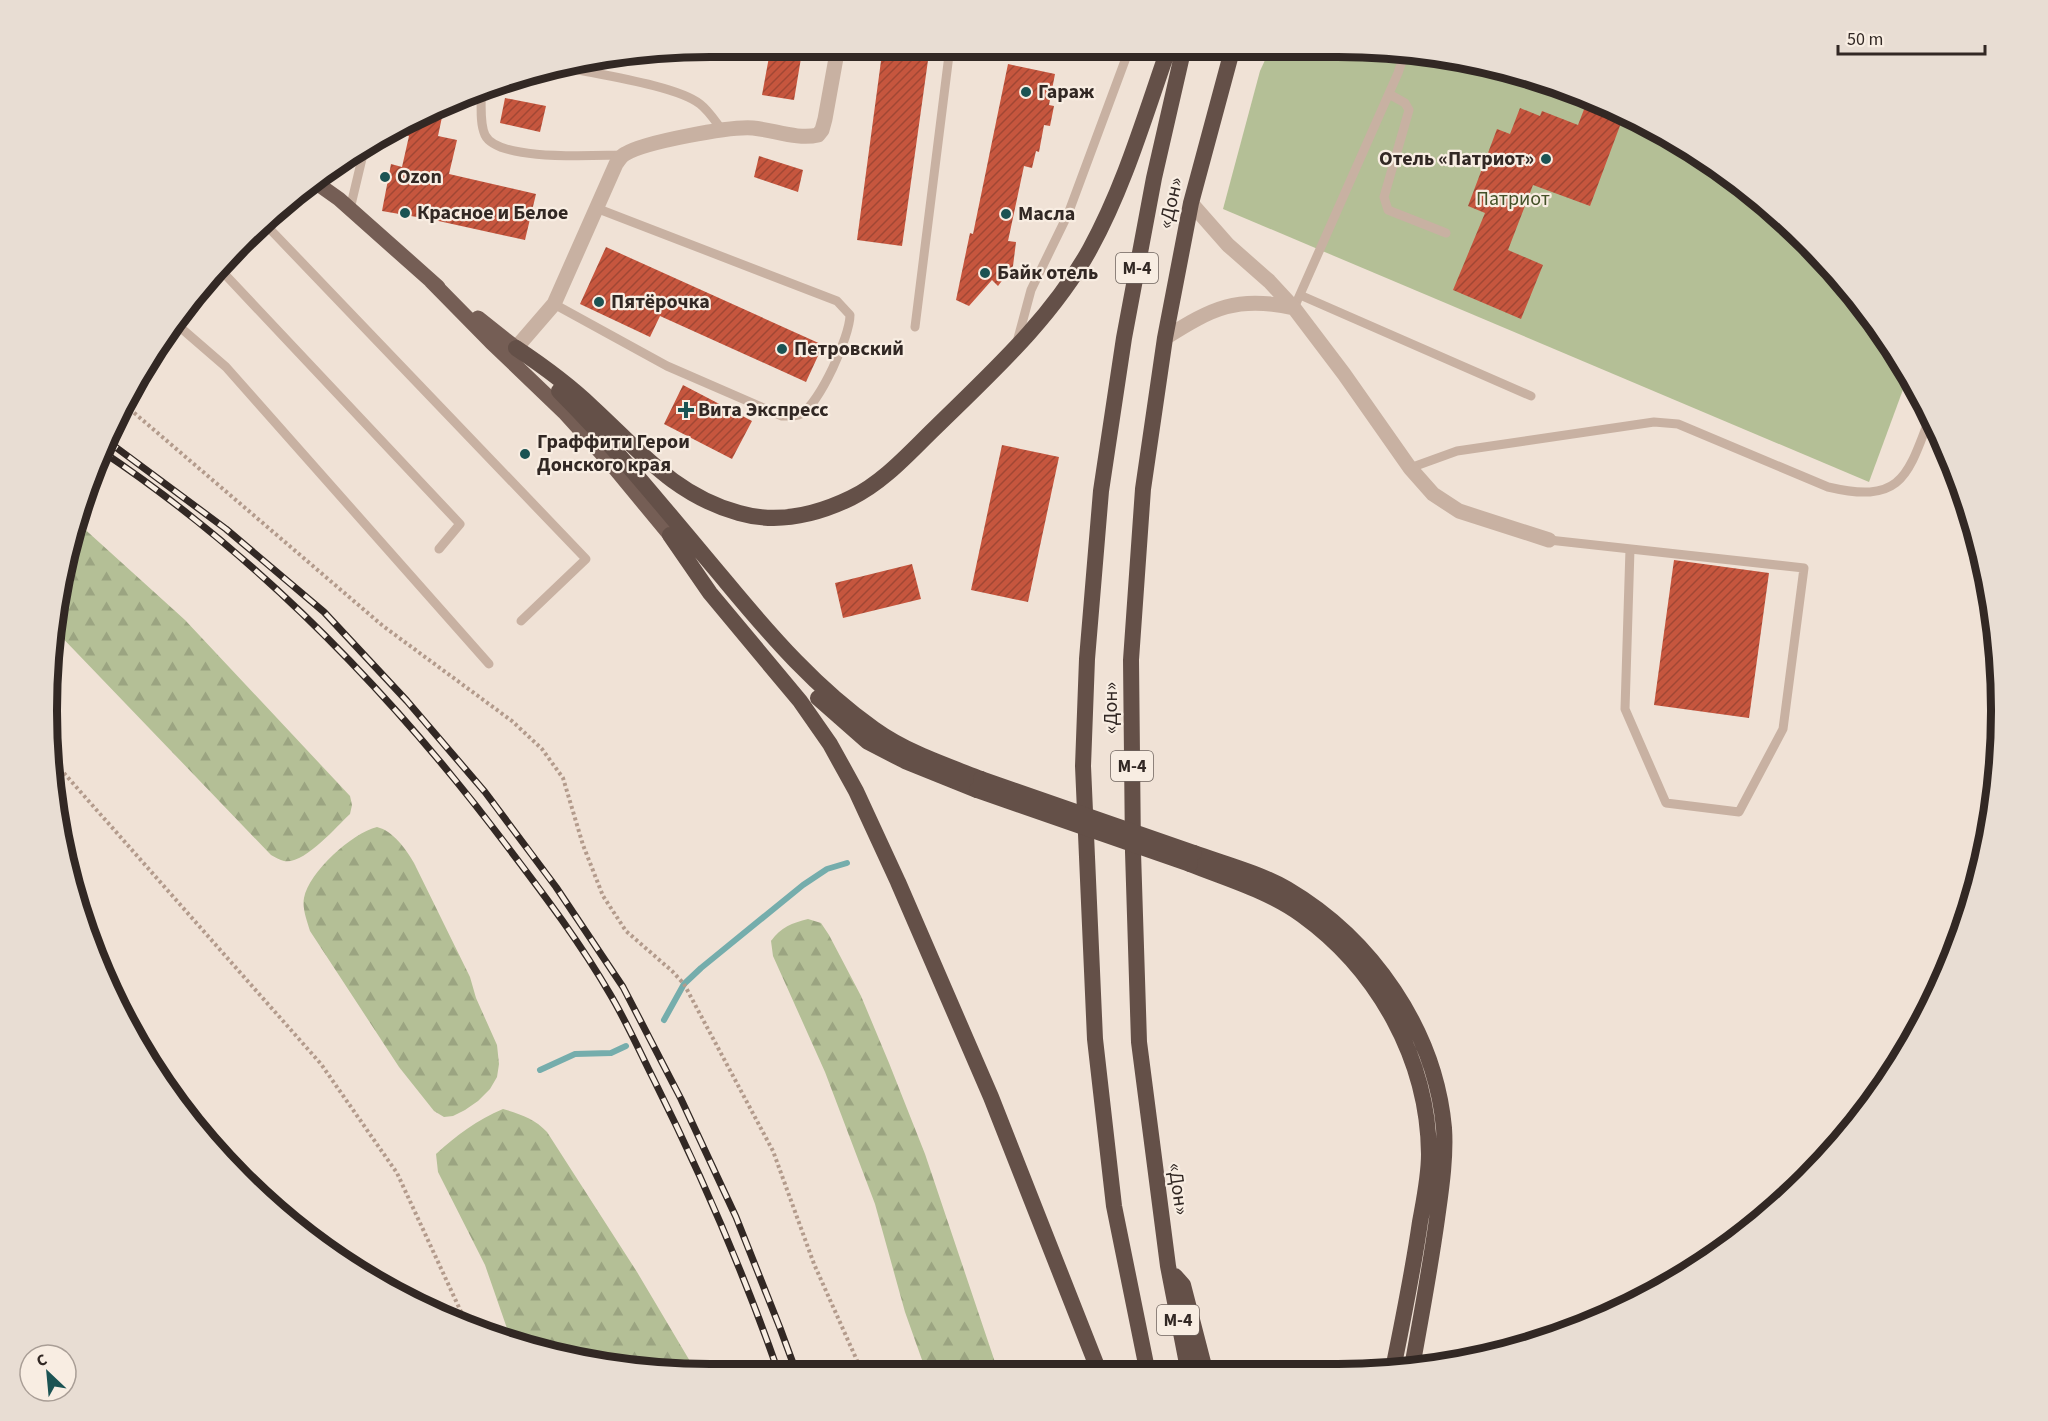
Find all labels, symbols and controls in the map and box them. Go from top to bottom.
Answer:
scale bar [1838,18,1985,56]
text: 50 m [1847,27,1883,52]
place label: Гараж [1038,78,1095,106]
marker: Гараж [1019,85,1033,99]
place label: Отель «Патриот» [1379,145,1534,173]
marker: Отель «Патриот» [1539,152,1553,166]
place label: Ozon [397,163,442,191]
marker: Ozon [378,170,392,184]
street label: «Дон» [1151,174,1191,232]
park label: Патриот [1476,185,1550,213]
place label: Красное и Белое [417,199,568,227]
place label: Масла [1018,200,1075,228]
marker: Красное и Белое [398,206,412,220]
marker: Масла [999,207,1013,221]
road number: М-4 [1116,253,1158,283]
place label: Байк отель [997,259,1098,287]
marker: Байк отель [978,266,992,280]
place label: Пятёрочка [611,288,710,316]
marker: Пятёрочка [592,295,606,309]
place label: Петровский [794,335,904,363]
marker: Петровский [775,342,789,356]
place label: Вита Экспресс [698,396,829,424]
marker: Вита Экспресс [679,403,693,417]
place label: Граффити Герои Донского края [537,428,690,479]
marker: Граффити Герои Донского края [518,447,532,461]
street label: «Дон» [1097,682,1125,734]
road number: М-4 [1111,751,1153,781]
street label: «Дон» [1161,1161,1195,1217]
road number: М-4 [1157,1305,1199,1335]
north arrow [18,1343,78,1403]
text: С [33,1348,51,1372]

